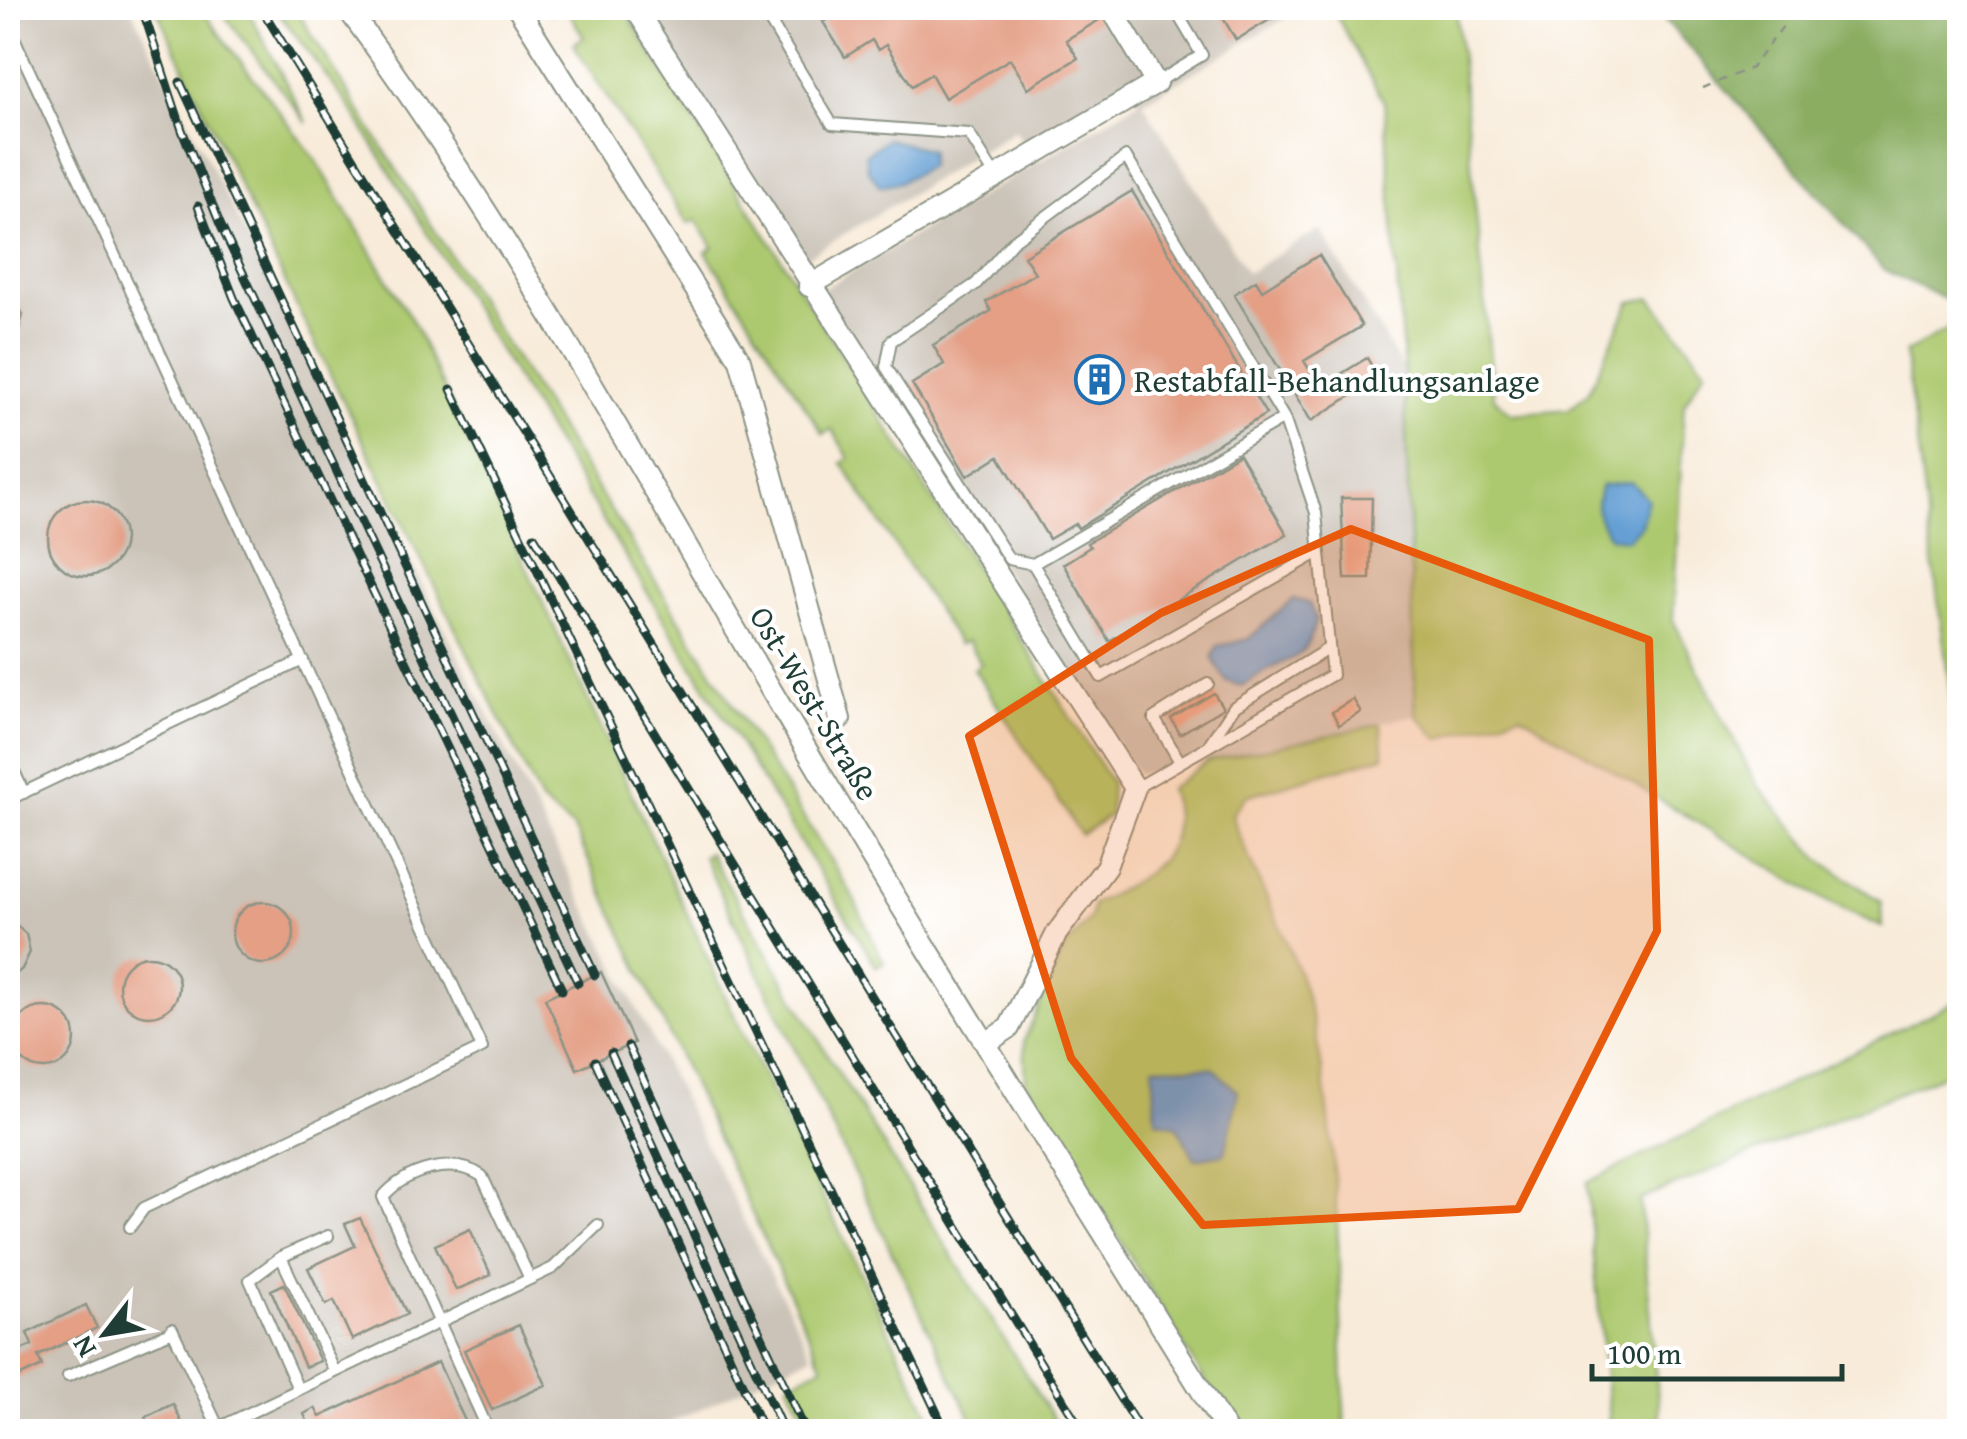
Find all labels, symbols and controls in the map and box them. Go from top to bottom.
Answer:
building icon: Restabfall-Behandlungsanlage [1073,354,1125,406]
place label: Restabfall-Behandlungsanlage [1134,357,1540,404]
street label: Ost-West-Straße [738,597,892,809]
north arrow [55,1284,155,1384]
scale bar [1592,1319,1842,1381]
text: N [61,1328,106,1366]
text: 100 m [1607,1331,1682,1375]

